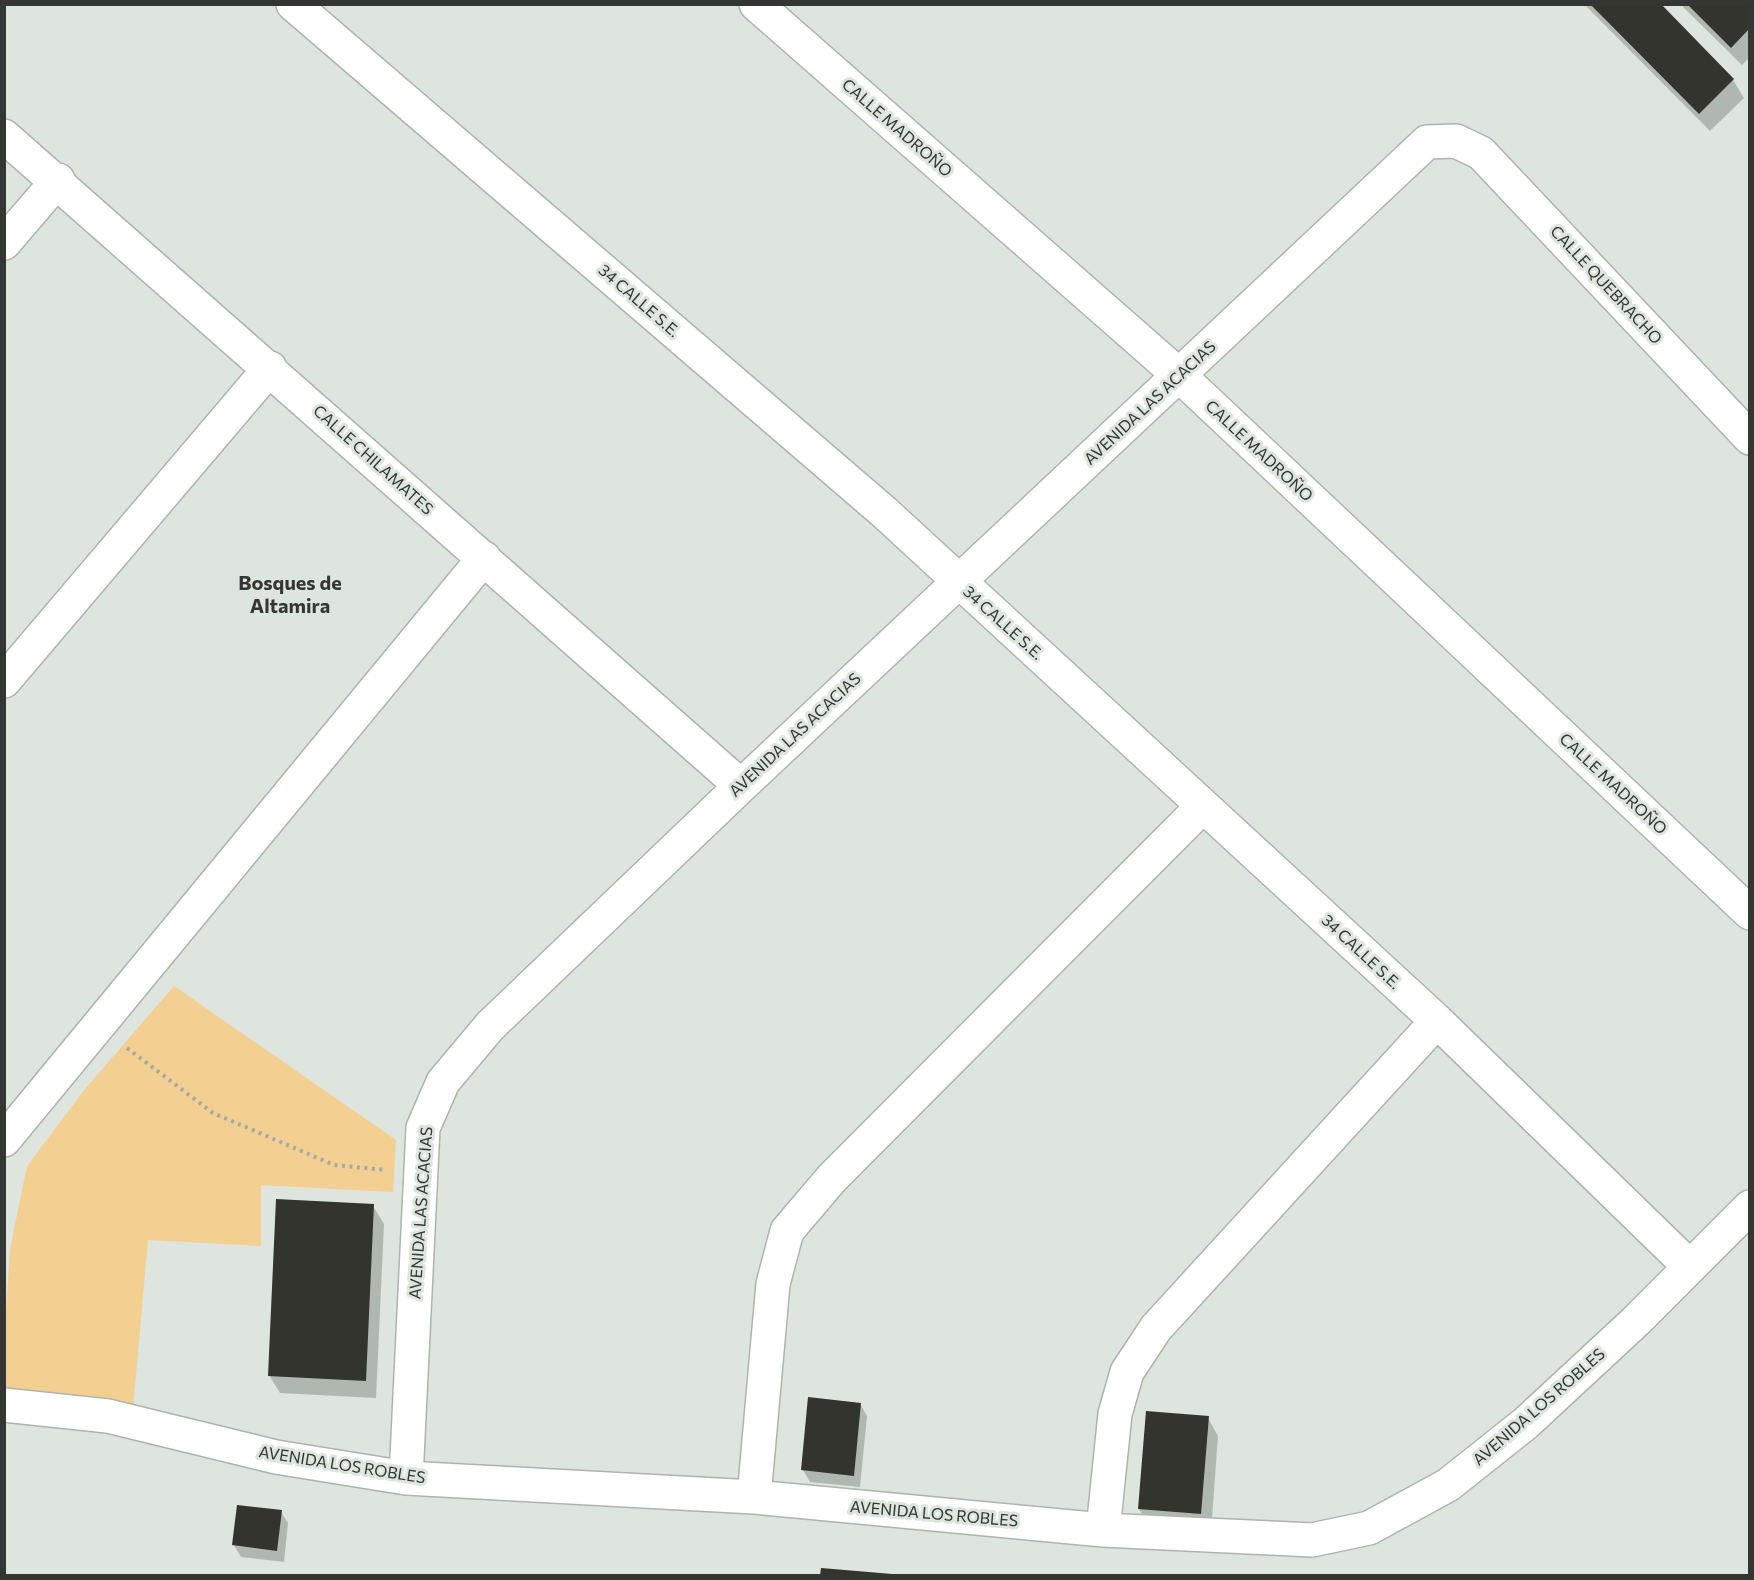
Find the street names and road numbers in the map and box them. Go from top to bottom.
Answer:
street label: CALLE MADROÑO [838,75,956,181]
street label: CALLE QUEBRACHO [1546,222,1666,348]
street label: 34 CALLE S.E. [595,261,683,341]
street label: AVENIDA LAS ACACIAS [1080,337,1220,469]
street label: CALLE MADROÑO [1201,396,1317,506]
street label: CALLE CHILAMATES [309,401,437,519]
street label: 34 CALLE S.E. [959,582,1047,664]
street label: AVENIDA LAS ACACIAS [725,669,865,801]
street label: CALLE MADROÑO [1555,729,1671,839]
street label: 34 CALLE S.E. [1317,911,1405,993]
street label: AVENIDA LAS ACACIAS [405,1126,437,1300]
street label: AVENIDA LOS ROBLES [1469,1344,1609,1470]
street label: AVENIDA LOS ROBLES [257,1442,427,1488]
street label: AVENIDA LOS ROBLES [849,1497,1019,1531]

